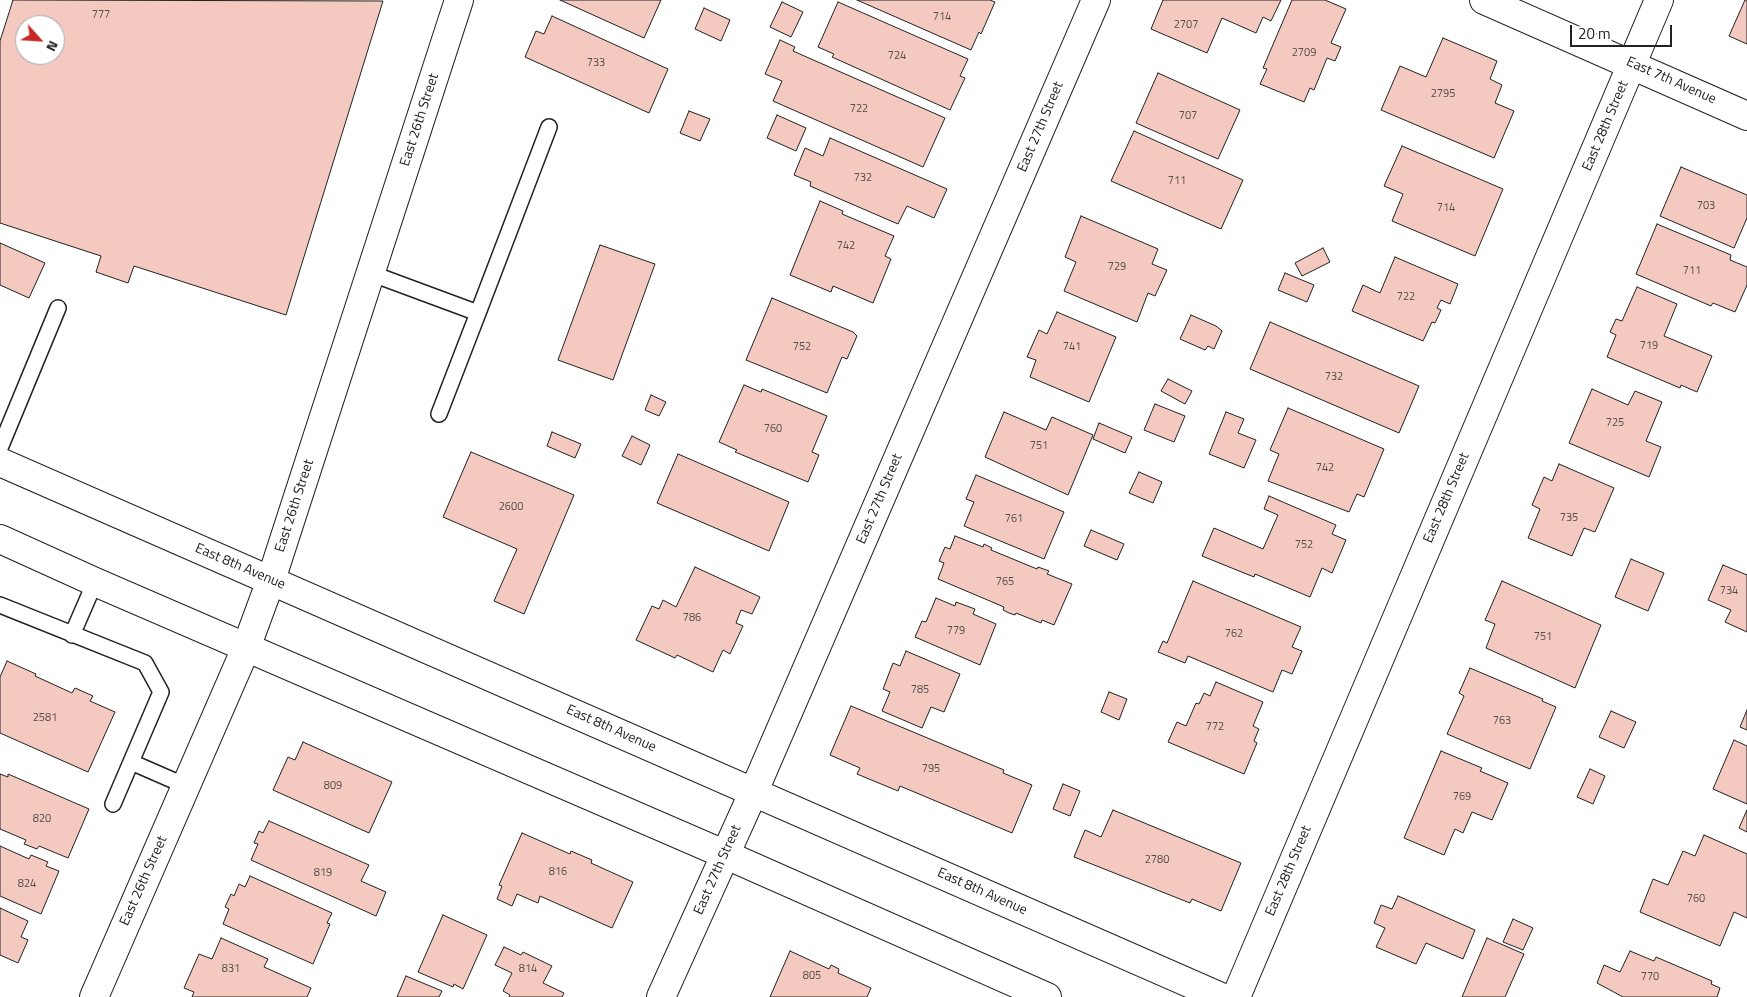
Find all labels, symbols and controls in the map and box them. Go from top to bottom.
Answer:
house number: 777 [92,8,110,22]
house number: 714 [933,10,951,24]
north arrow [15,15,65,65]
scale bar [1572,15,1674,47]
house number: 2707 [1174,18,1198,32]
text: 20 m [1578,22,1611,45]
text: N [41,37,65,55]
house number: 2709 [1292,46,1316,60]
house number: 724 [888,49,906,63]
street label: East 7th Avenue [1624,54,1718,108]
house number: 733 [587,56,605,70]
street label: East 26th Street [397,71,443,169]
street label: East 28th Street [1579,78,1633,174]
street label: East 27th Street [1014,79,1068,175]
house number: 2795 [1431,87,1455,101]
house number: 722 [850,102,868,116]
house number: 707 [1179,109,1197,123]
house number: 732 [854,171,872,185]
house number: 711 [1168,174,1186,188]
house number: 703 [1697,199,1715,213]
house number: 714 [1437,201,1455,215]
house number: 742 [837,239,855,253]
house number: 729 [1108,260,1126,274]
house number: 711 [1683,264,1701,278]
house number: 722 [1397,290,1415,304]
house number: 719 [1640,339,1658,353]
house number: 752 [793,340,811,354]
house number: 741 [1063,340,1081,354]
house number: 732 [1325,370,1343,384]
house number: 725 [1606,416,1624,430]
house number: 760 [764,422,782,436]
house number: 751 [1030,439,1048,453]
street label: East 28th Street [1420,450,1474,546]
street label: East 27th Street [853,451,907,547]
street label: East 26th Street [272,457,318,555]
house number: 742 [1316,461,1334,475]
house number: 2600 [499,500,523,514]
house number: 735 [1560,511,1578,525]
house number: 761 [1005,512,1023,526]
house number: 752 [1295,538,1313,552]
street label: East 8th Avenue [192,540,288,594]
house number: 765 [996,575,1014,589]
house number: 734 [1720,584,1738,598]
house number: 786 [683,611,701,625]
house number: 779 [947,624,965,638]
house number: 762 [1225,627,1243,641]
house number: 751 [1534,630,1552,644]
house number: 785 [911,683,929,697]
street label: East 8th Avenue [564,702,658,756]
house number: 2581 [33,711,57,725]
house number: 763 [1493,714,1511,728]
house number: 772 [1206,720,1224,734]
house number: 795 [922,762,940,776]
house number: 809 [324,779,342,793]
house number: 769 [1453,790,1471,804]
house number: 820 [33,812,51,826]
street label: East 27th Street [691,822,745,918]
street label: East 28th Street [1262,823,1316,919]
street label: East 26th Street [117,833,171,929]
house number: 2780 [1145,853,1169,867]
house number: 816 [549,865,567,879]
street label: East 8th Avenue [935,865,1029,919]
house number: 819 [314,866,332,880]
house number: 824 [18,877,36,891]
house number: 760 [1687,892,1705,906]
house number: 831 [222,962,240,976]
house number: 814 [519,962,537,976]
house number: 805 [803,969,821,983]
house number: 770 [1641,970,1659,984]

